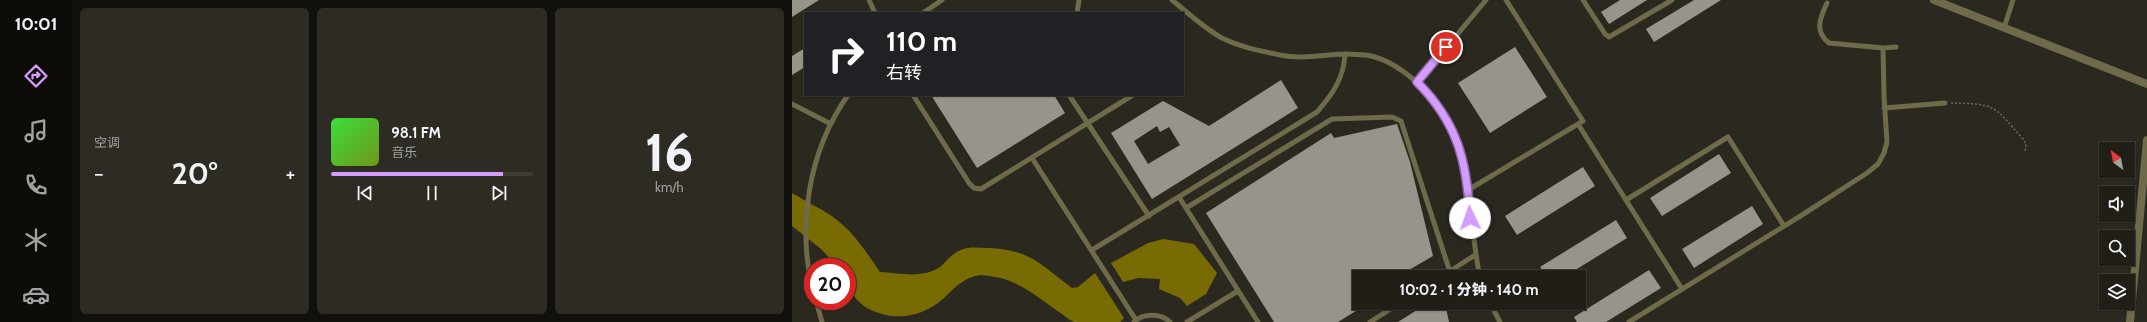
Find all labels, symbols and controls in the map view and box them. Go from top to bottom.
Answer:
text: 10:01 [15,13,57,35]
text: 110 m [886,24,957,58]
icon: right [820,28,872,80]
pin [1429,30,1463,64]
icon: arrive [1435,36,1457,58]
icon: directions [22,62,50,90]
text: 右转 [886,62,922,84]
icon: music [22,117,50,145]
text: 16 [645,121,694,184]
text: 98.1 FM [391,124,441,142]
text: 空调 [94,134,120,150]
north arrow [2099,142,2135,178]
map controls [2099,142,2135,310]
text: 音乐 [391,144,417,160]
text: 20° [172,155,218,192]
text: − [94,160,104,187]
text: + [286,160,295,187]
icon: phone [22,171,50,199]
text: km/h [655,179,684,195]
icon: previous [354,182,376,204]
icon: pause [421,182,443,204]
icon: next [488,182,510,204]
button: sound [2099,186,2135,222]
position arrow [1449,197,1491,239]
icon: climate [22,226,50,254]
button: search [2099,230,2135,266]
speed limit sign: 20 [804,258,856,310]
button: layers [2099,274,2135,310]
icon: car [22,281,50,309]
text: 10:02 · 1 分钟 · 140 m [1399,281,1539,299]

